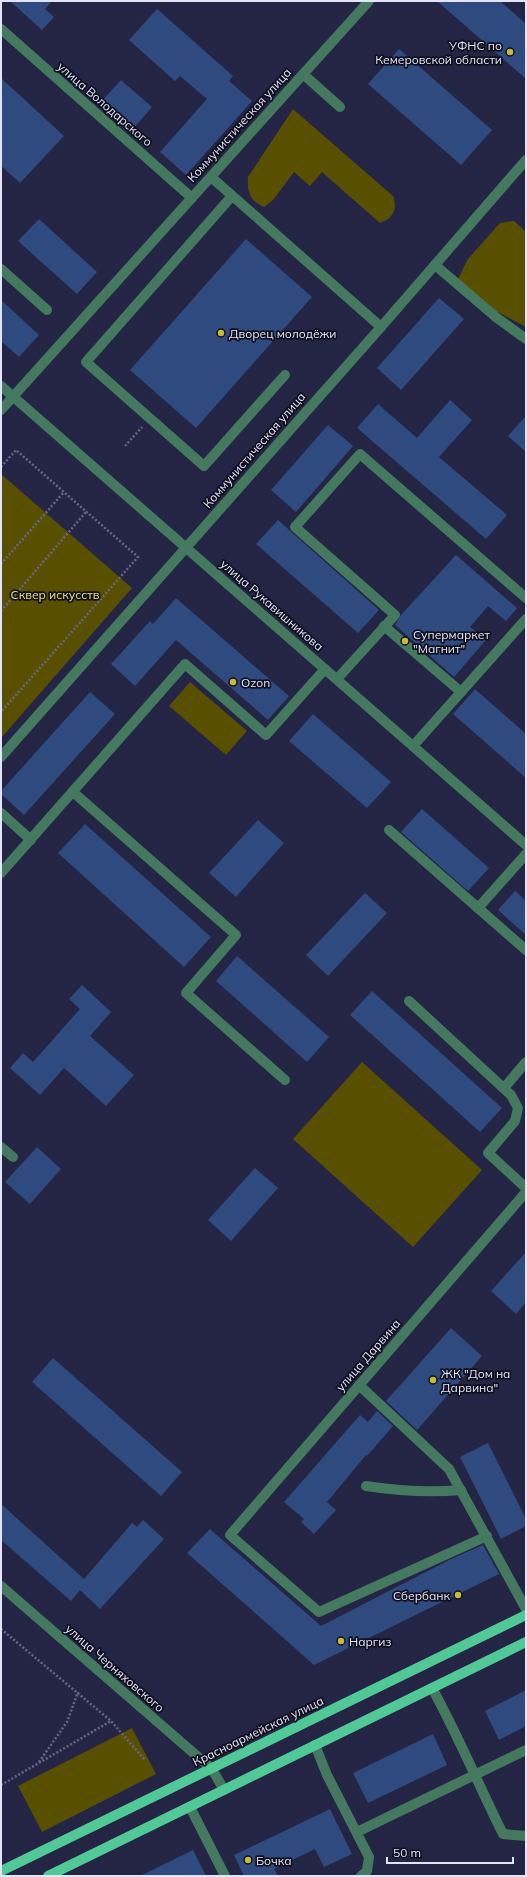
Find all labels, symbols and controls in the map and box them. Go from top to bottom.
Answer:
place label: УФНС по Кемеровской области [375,38,502,67]
marker: УФНС по Кемеровской области [505,47,515,57]
street label: улица Володарского [54,59,156,149]
street label: Коммунистическая улица [184,65,294,185]
place label: Дворец молодёжи [229,326,336,341]
marker: Дворец молодёжи [216,328,226,338]
street label: Коммунистическая улица [200,389,308,511]
street label: улица Рукавишникова [217,556,327,654]
park label: Сквер искусств [11,587,100,602]
place label: Супермаркет "Магнит" [413,627,490,656]
marker: Супермаркет "Магнит" [400,636,410,646]
place label: Ozon [241,675,270,690]
marker: Ozon [228,677,238,687]
street label: улица Дарвина [333,1316,403,1394]
place label: ЖК "Дом на Дарвина" [441,1366,510,1395]
marker: ЖК "Дом на Дарвина" [428,1375,438,1385]
place label: Сбербанк [393,1588,451,1603]
marker: Сбербанк [453,1590,463,1600]
street label: улица Черняховского [63,1621,167,1715]
place label: Наргиз [349,1634,391,1649]
marker: Наргиз [336,1636,346,1646]
street label: Красноармейская улица [190,1693,326,1769]
scale bar [387,1839,513,1865]
text: 50 m [393,1845,421,1860]
place label: Бочка [256,1853,292,1868]
marker: Бочка [243,1855,253,1865]

